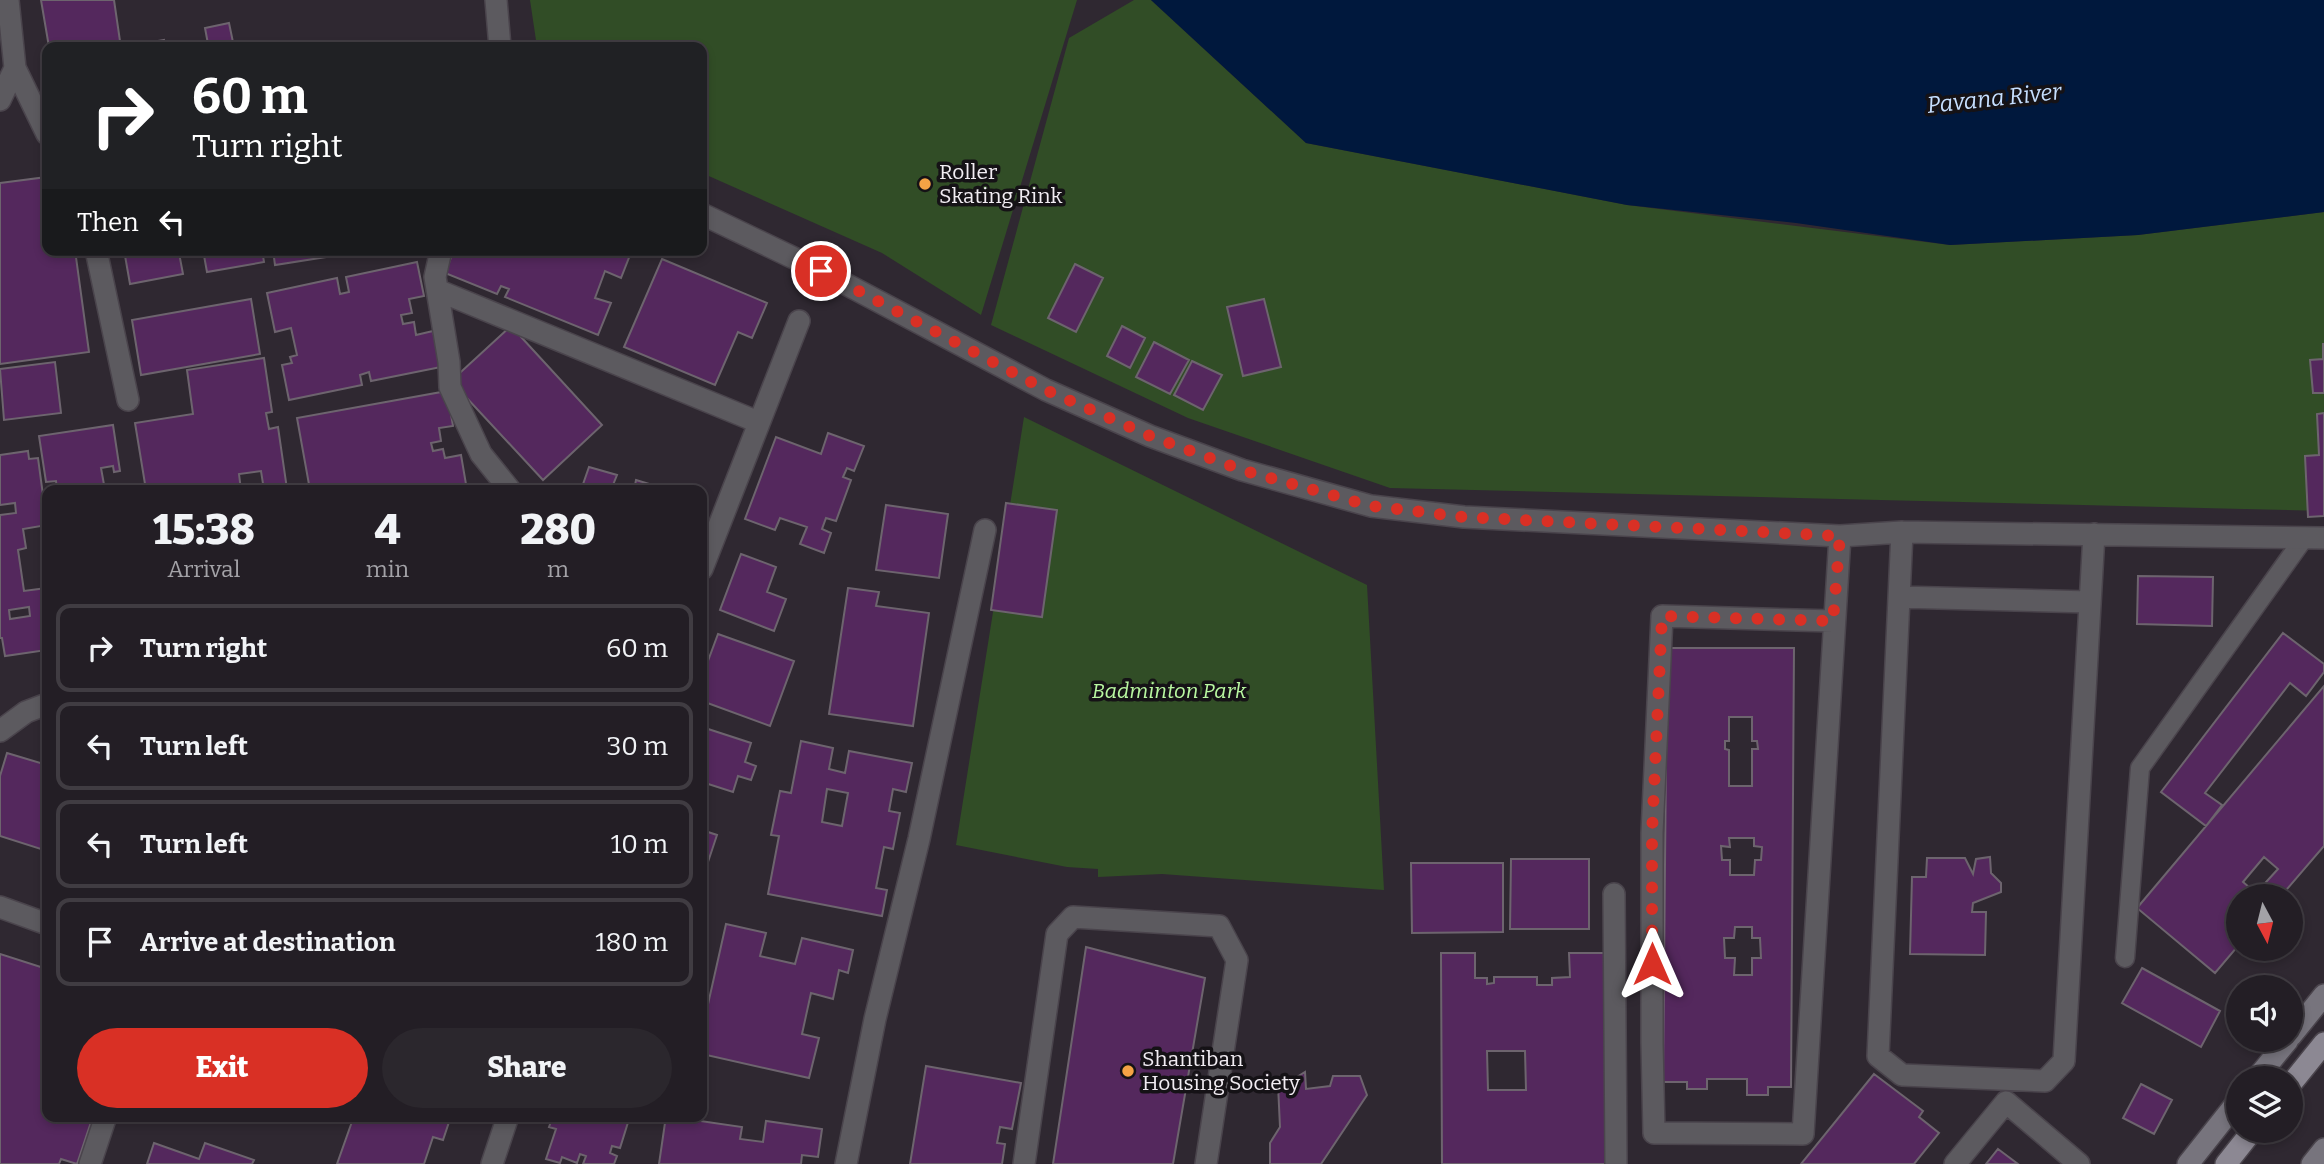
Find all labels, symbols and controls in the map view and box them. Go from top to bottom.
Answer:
text: 60 m [192,67,308,126]
icon: right [77,70,168,161]
water label: Pavana River [1925,77,2064,119]
text: Turn right [192,127,343,165]
place label: Roller Skating Rink [939,159,1063,209]
marker: Roller Skating Rink [917,176,933,192]
icon: left [153,203,191,241]
text: Then [77,207,139,238]
pin [791,241,851,301]
icon: arrive [802,252,840,290]
text: 15:38 [153,505,255,555]
text: 4 [374,505,400,555]
text: 280 [520,505,596,555]
text: Arrival [167,555,240,583]
text: min [366,555,409,583]
text: m [547,555,569,583]
icon: right [81,629,119,667]
text: Turn right [140,633,267,664]
text: 60 m [606,633,668,664]
park label: Badminton Park [1092,678,1247,704]
icon: left [81,727,119,765]
text: Turn left [140,731,248,762]
text: 30 m [607,731,668,762]
icon: left [81,825,119,863]
text: Turn left [140,829,248,860]
text: 10 m [611,829,668,860]
north arrow [2226,884,2303,961]
map controls [2226,884,2303,1143]
icon: arrive [81,923,119,961]
text: Arrive at destination [140,927,395,958]
text: 180 m [595,927,668,958]
position arrow [1615,927,1689,1001]
button: sound [2226,975,2303,1052]
button: Exit [77,1028,368,1108]
button: Share [382,1028,672,1108]
place label: Shantiban Housing Society [1142,1046,1301,1096]
marker: Shantiban Housing Society [1120,1063,1136,1079]
button: layers [2226,1066,2303,1143]

